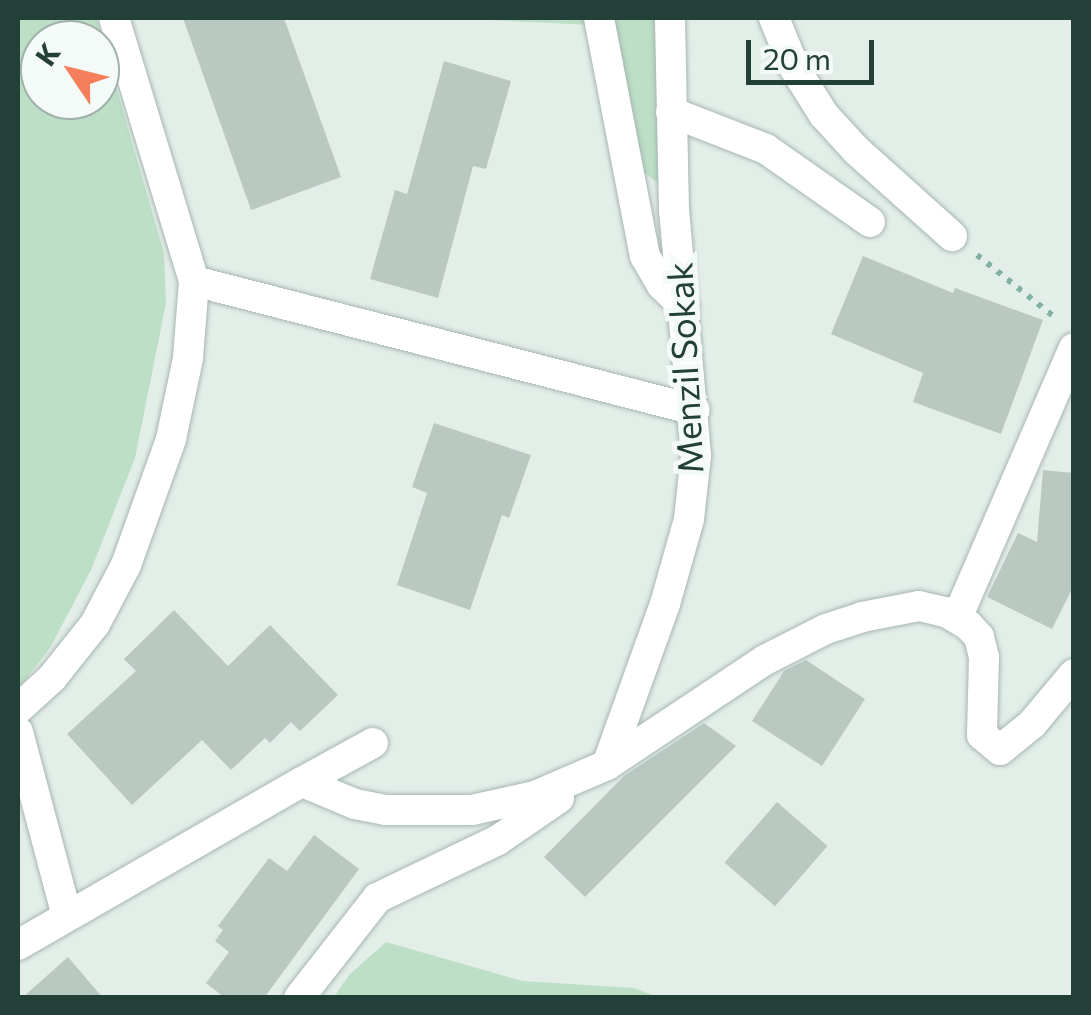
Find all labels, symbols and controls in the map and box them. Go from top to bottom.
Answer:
north arrow [20,20,120,120]
scale bar [751,20,878,82]
text: K [28,36,67,72]
text: 20 m [763,39,831,76]
street label: Menzil Sokak [657,261,711,475]

